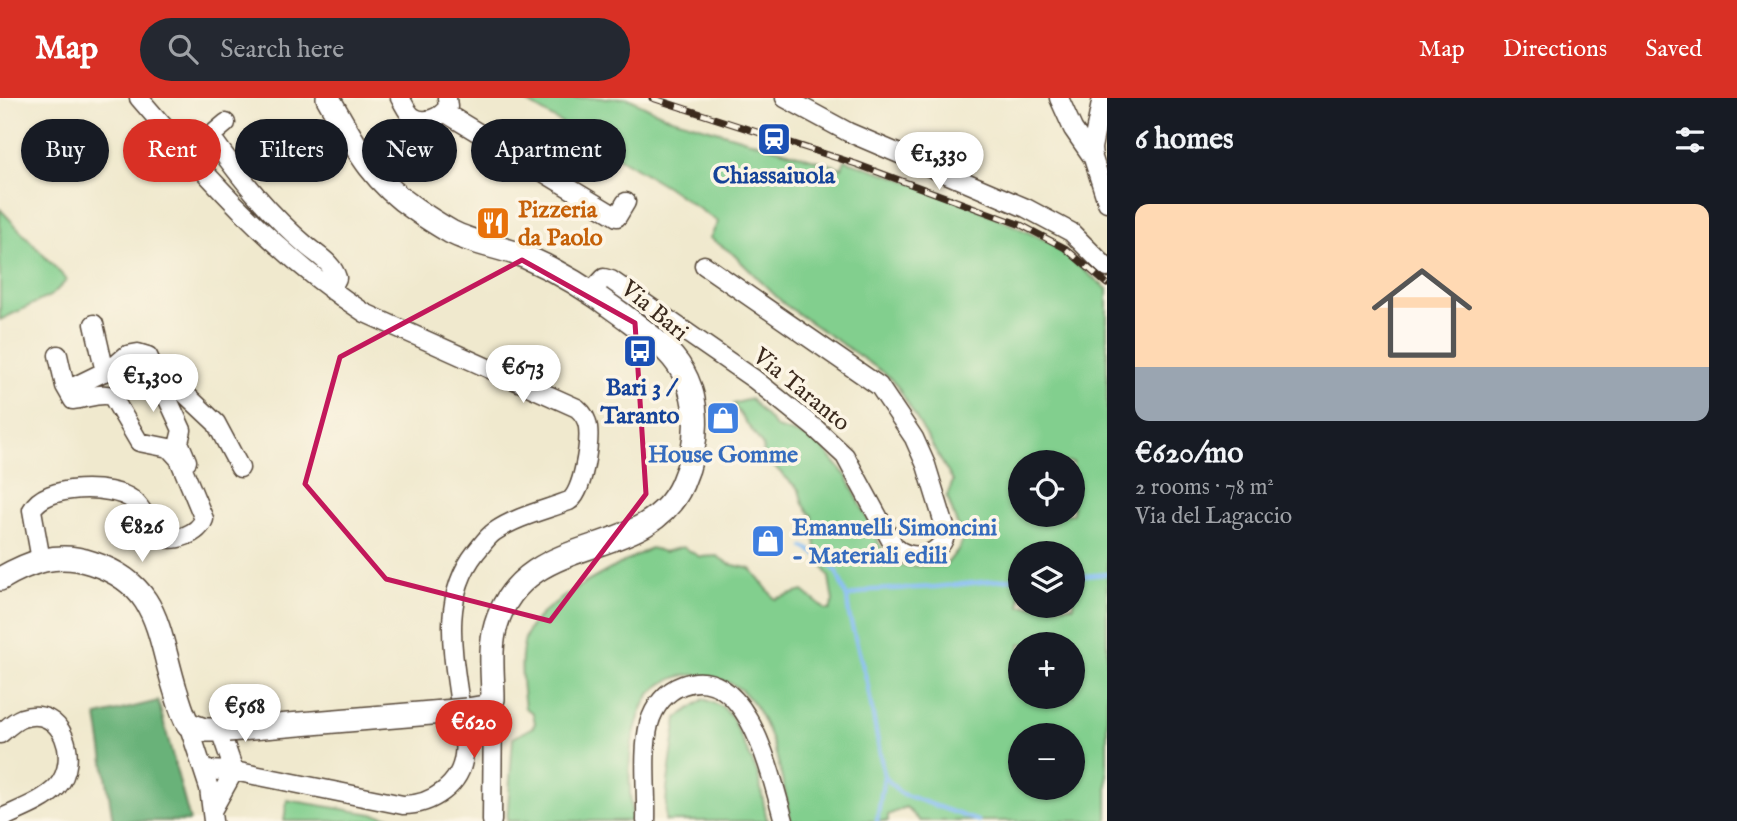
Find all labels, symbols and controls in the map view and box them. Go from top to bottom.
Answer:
search box [140,18,630,81]
text: Map [35,28,98,70]
icon: search [164,30,202,68]
text: Search here [220,33,344,66]
text: Map [1419,34,1465,65]
text: Directions [1503,34,1607,65]
text: Saved [1645,34,1702,65]
chip: Buy [21,119,109,182]
chip: Rent [123,119,221,182]
chip: Filters [235,119,348,182]
chip: New [362,119,457,182]
chip: Apartment [471,119,626,182]
station icon: Chiassaiuola [755,120,793,158]
text: 6 homes [1135,121,1234,159]
icon: filters [1671,121,1709,159]
pin: €1,330 [882,132,996,192]
text: €1,330 [911,140,967,169]
place label: Chiassaiuola [713,161,836,192]
place label: Pizzeria da Paolo [518,195,603,254]
restaurant icon: Pizzeria da Paolo [474,204,512,242]
icon: home [1359,250,1485,376]
street label: Via Bari [613,273,694,348]
bus stop icon: Bari 3 / Taranto [621,332,659,370]
street label: Via Taranto [745,341,856,439]
pin: €673 [482,345,564,405]
text: €673 [502,353,544,382]
pin: €1,300 [96,354,210,414]
text: €1,300 [123,362,183,391]
place label: Bari 3 / Taranto [599,373,680,432]
shop icon: House Gomme [704,399,742,437]
text: €620/mo [1135,435,1244,473]
place label: House Gomme [648,440,798,471]
map controls [1008,450,1085,800]
button: locate [1008,450,1085,527]
text: 2 rooms · 78 m² [1135,473,1274,502]
text: Via del Lagaccio [1135,502,1292,531]
pin: €826 [101,504,183,564]
text: €826 [121,512,164,541]
place label: Emanuelli Simoncini - Materiali edili [792,513,998,572]
shop icon: Emanuelli Simoncini - Materiali edili [749,522,787,560]
button: layers [1008,541,1085,618]
button: + [1008,632,1085,709]
pin: €568 [204,684,286,744]
text: €568 [225,692,265,721]
pin: €620 [433,700,515,760]
text: €620 [451,708,497,737]
button: − [1008,723,1085,800]

